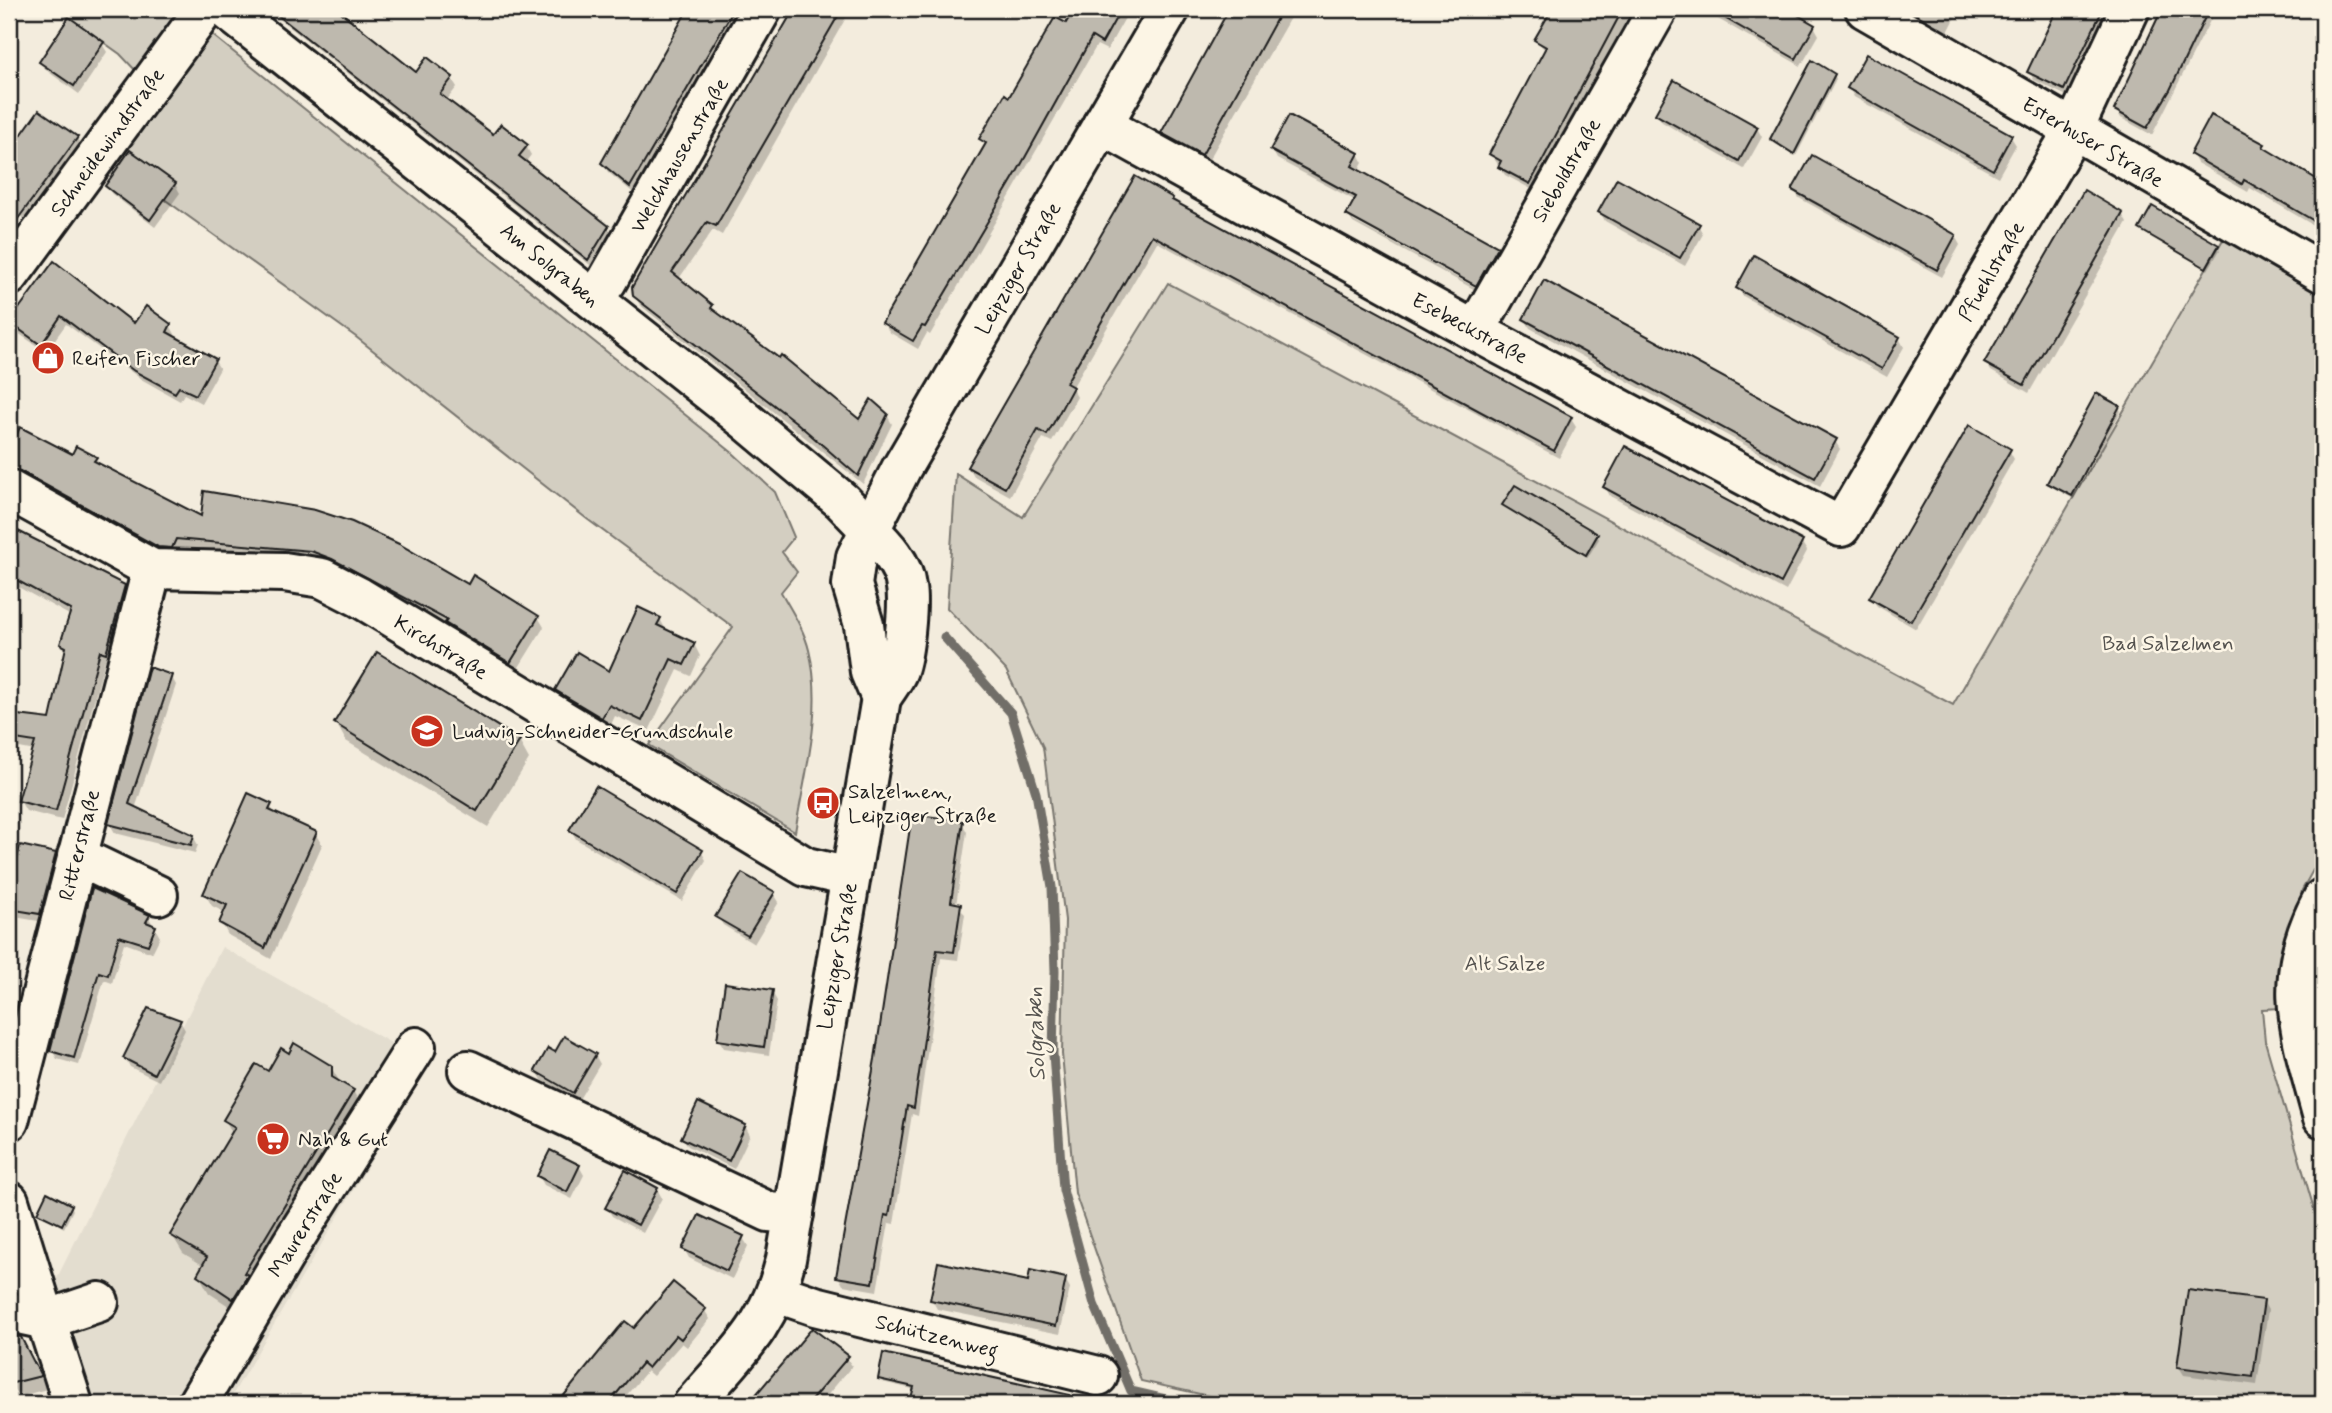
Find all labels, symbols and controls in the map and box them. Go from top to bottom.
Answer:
street label: Schneidewindstraße [44,62,171,223]
street label: Welchhausenstraße [624,73,736,238]
street label: Esterhuser Straße [2016,91,2169,195]
street label: Sieboldstraße [1526,113,1608,228]
street label: Leipziger Straße [970,197,1069,340]
street label: Pfuehlstraße [1952,216,2032,327]
street label: Am Solgraben [494,217,605,314]
street label: Esebeckstraße [1407,287,1532,371]
shop icon: Reifen Fischer [29,339,67,377]
place label: Reifen Fischer [72,345,201,373]
street label: Kirchstraße [388,609,493,687]
park label: Bad Salzelmen [2102,630,2234,658]
school or university icon: Ludwig-Schneider-Grundschule [408,712,446,750]
place label: Ludwig-Schneider-Grundschule [452,718,733,746]
place label: Salzelmen, Leipziger Straße [848,778,997,831]
bus stop icon: Salzelmen, Leipziger Straße [804,784,842,822]
street label: Ritterstraße [53,787,107,904]
street label: Leipziger Straße [811,880,866,1032]
park label: Alt Salze [1464,950,1546,978]
water label: Solgraben [1020,986,1056,1081]
supermarket icon: Nah & Gut [254,1120,292,1158]
place label: Nah & Gut [298,1126,388,1154]
street label: Maurerstraße [262,1166,350,1283]
street label: Schützenweg [872,1308,1001,1368]

